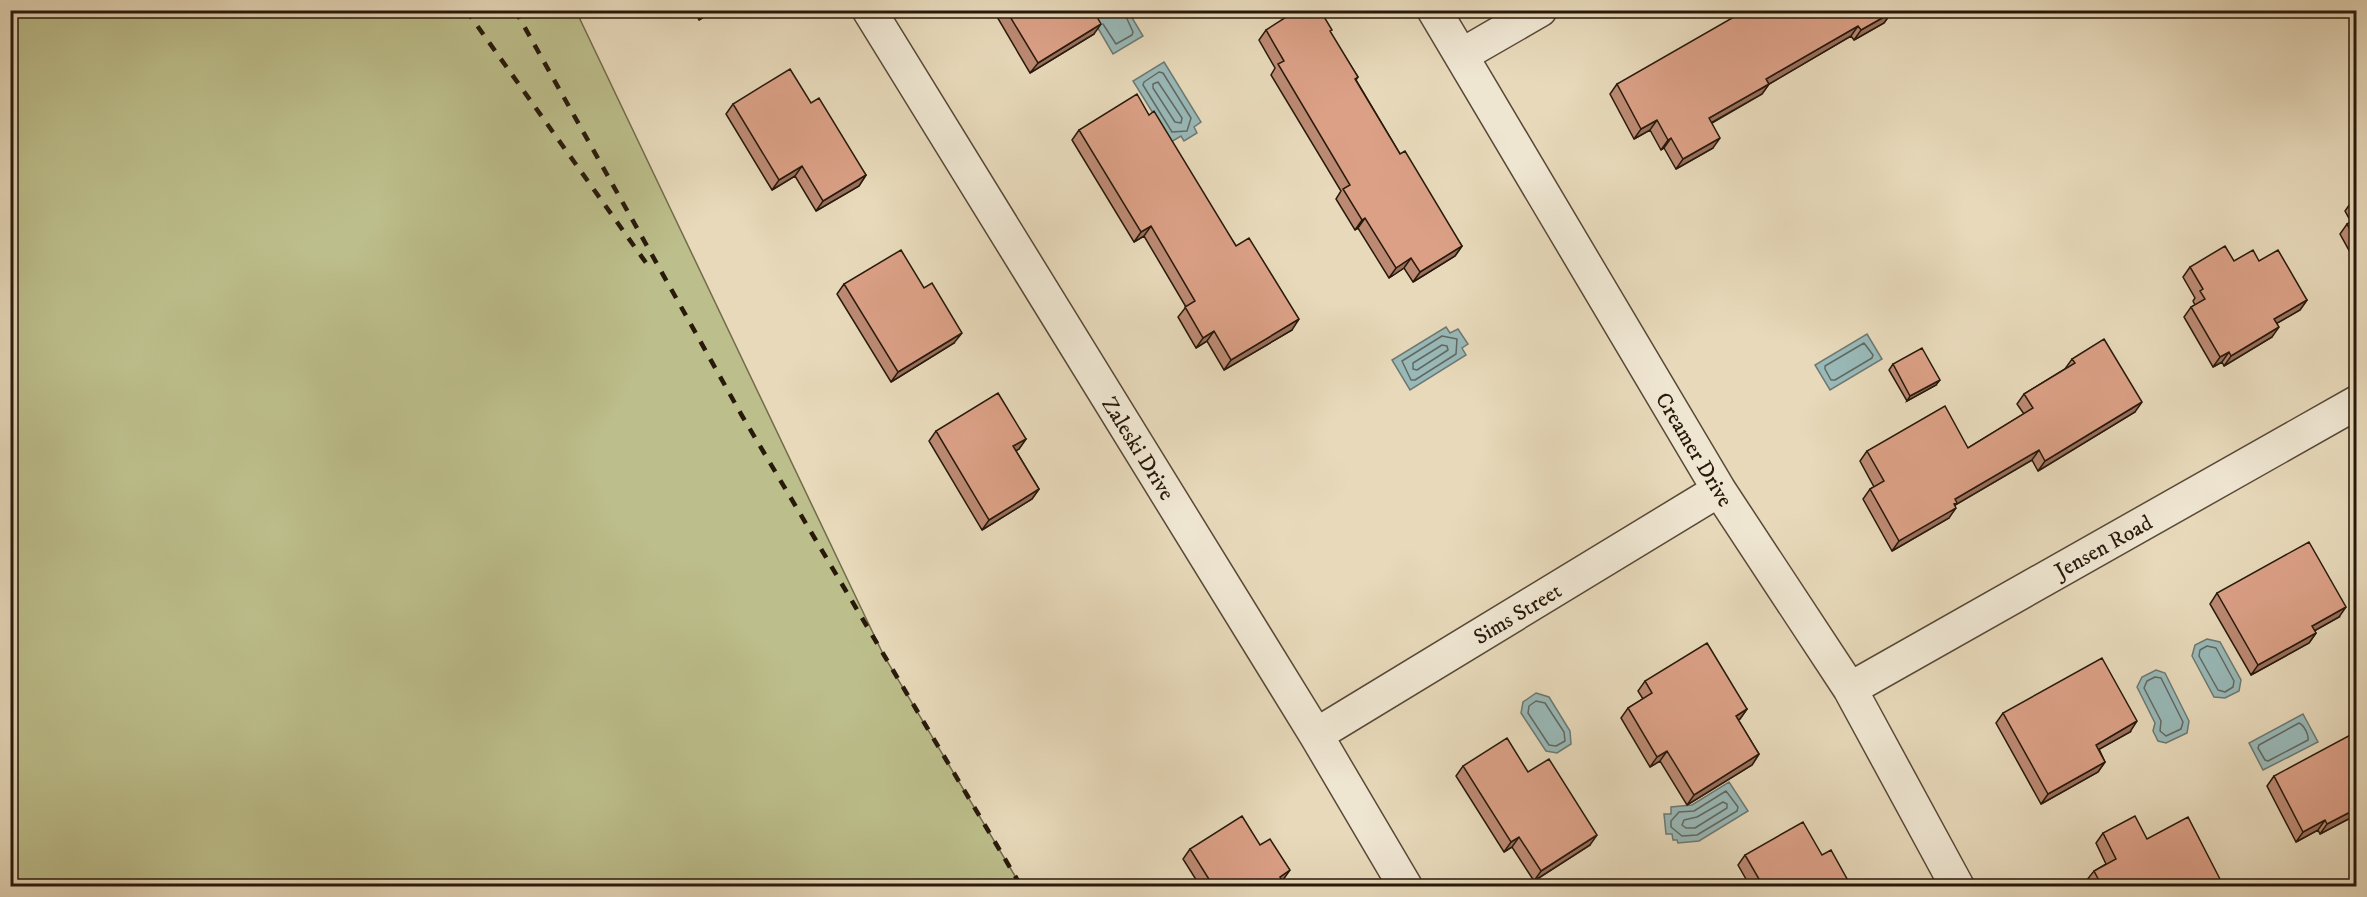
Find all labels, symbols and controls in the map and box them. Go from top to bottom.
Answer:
street label: Creamer Drive [1649,388,1738,512]
street label: Zaleski Drive [1095,392,1180,505]
street label: Jensen Road [2049,510,2157,586]
street label: Sims Street [1469,578,1567,651]

